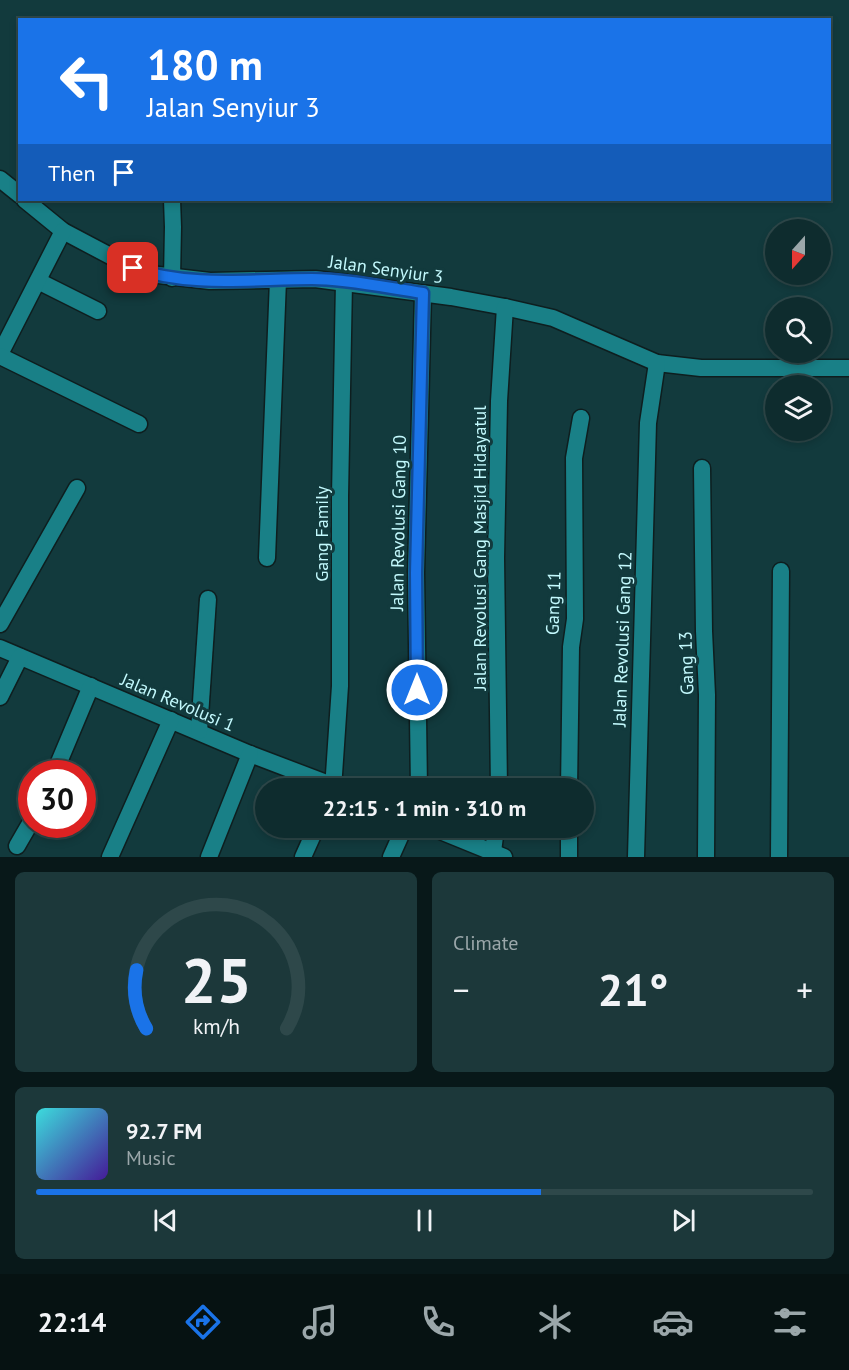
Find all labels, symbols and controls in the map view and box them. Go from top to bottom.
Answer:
text: 180 m [147,37,263,92]
icon: left [48,42,126,120]
text: Jalan Senyiur 3 [147,90,320,124]
icon: arrive [107,156,140,189]
text: Then [48,159,95,187]
north arrow [765,219,831,285]
map controls [765,219,831,441]
pin [107,242,158,293]
street label: Jalan Senyiur 3 [326,249,445,288]
icon: arrive [116,251,149,284]
button: search [765,297,831,363]
button: layers [765,375,831,441]
street label: Jalan Revolusi Gang Masjid Hidayatul [468,405,491,691]
street label: Jalan Revolusi Gang 10 [385,435,411,612]
street label: Gang Family [310,486,333,582]
street label: Jalan Revolusi Gang 12 [607,551,637,728]
street label: Gang 11 [540,571,566,635]
street label: Gang 13 [673,631,699,695]
position arrow [385,658,449,722]
street label: Jalan Revolusi 1 [117,667,239,736]
speed limit sign: 30 [18,760,96,838]
text: 22:15 · 1 min · 310 m [323,794,526,822]
text: Climate [453,930,519,956]
text: 25 [181,939,251,1020]
text: 21° [598,960,668,1018]
text: − [453,968,470,1011]
text: + [796,968,813,1011]
text: km/h [192,1012,239,1040]
text: 92.7 FM [126,1117,202,1145]
text: Music [126,1145,175,1171]
icon: previous [149,1204,182,1237]
icon: pause [408,1204,441,1237]
icon: next [667,1204,700,1237]
icon: directions [182,1301,224,1343]
icon: music [299,1301,341,1343]
icon: phone [417,1301,459,1343]
icon: climate [534,1301,576,1343]
icon: car [652,1301,694,1343]
icon: filters [769,1301,811,1343]
text: 22:14 [38,1305,106,1339]

